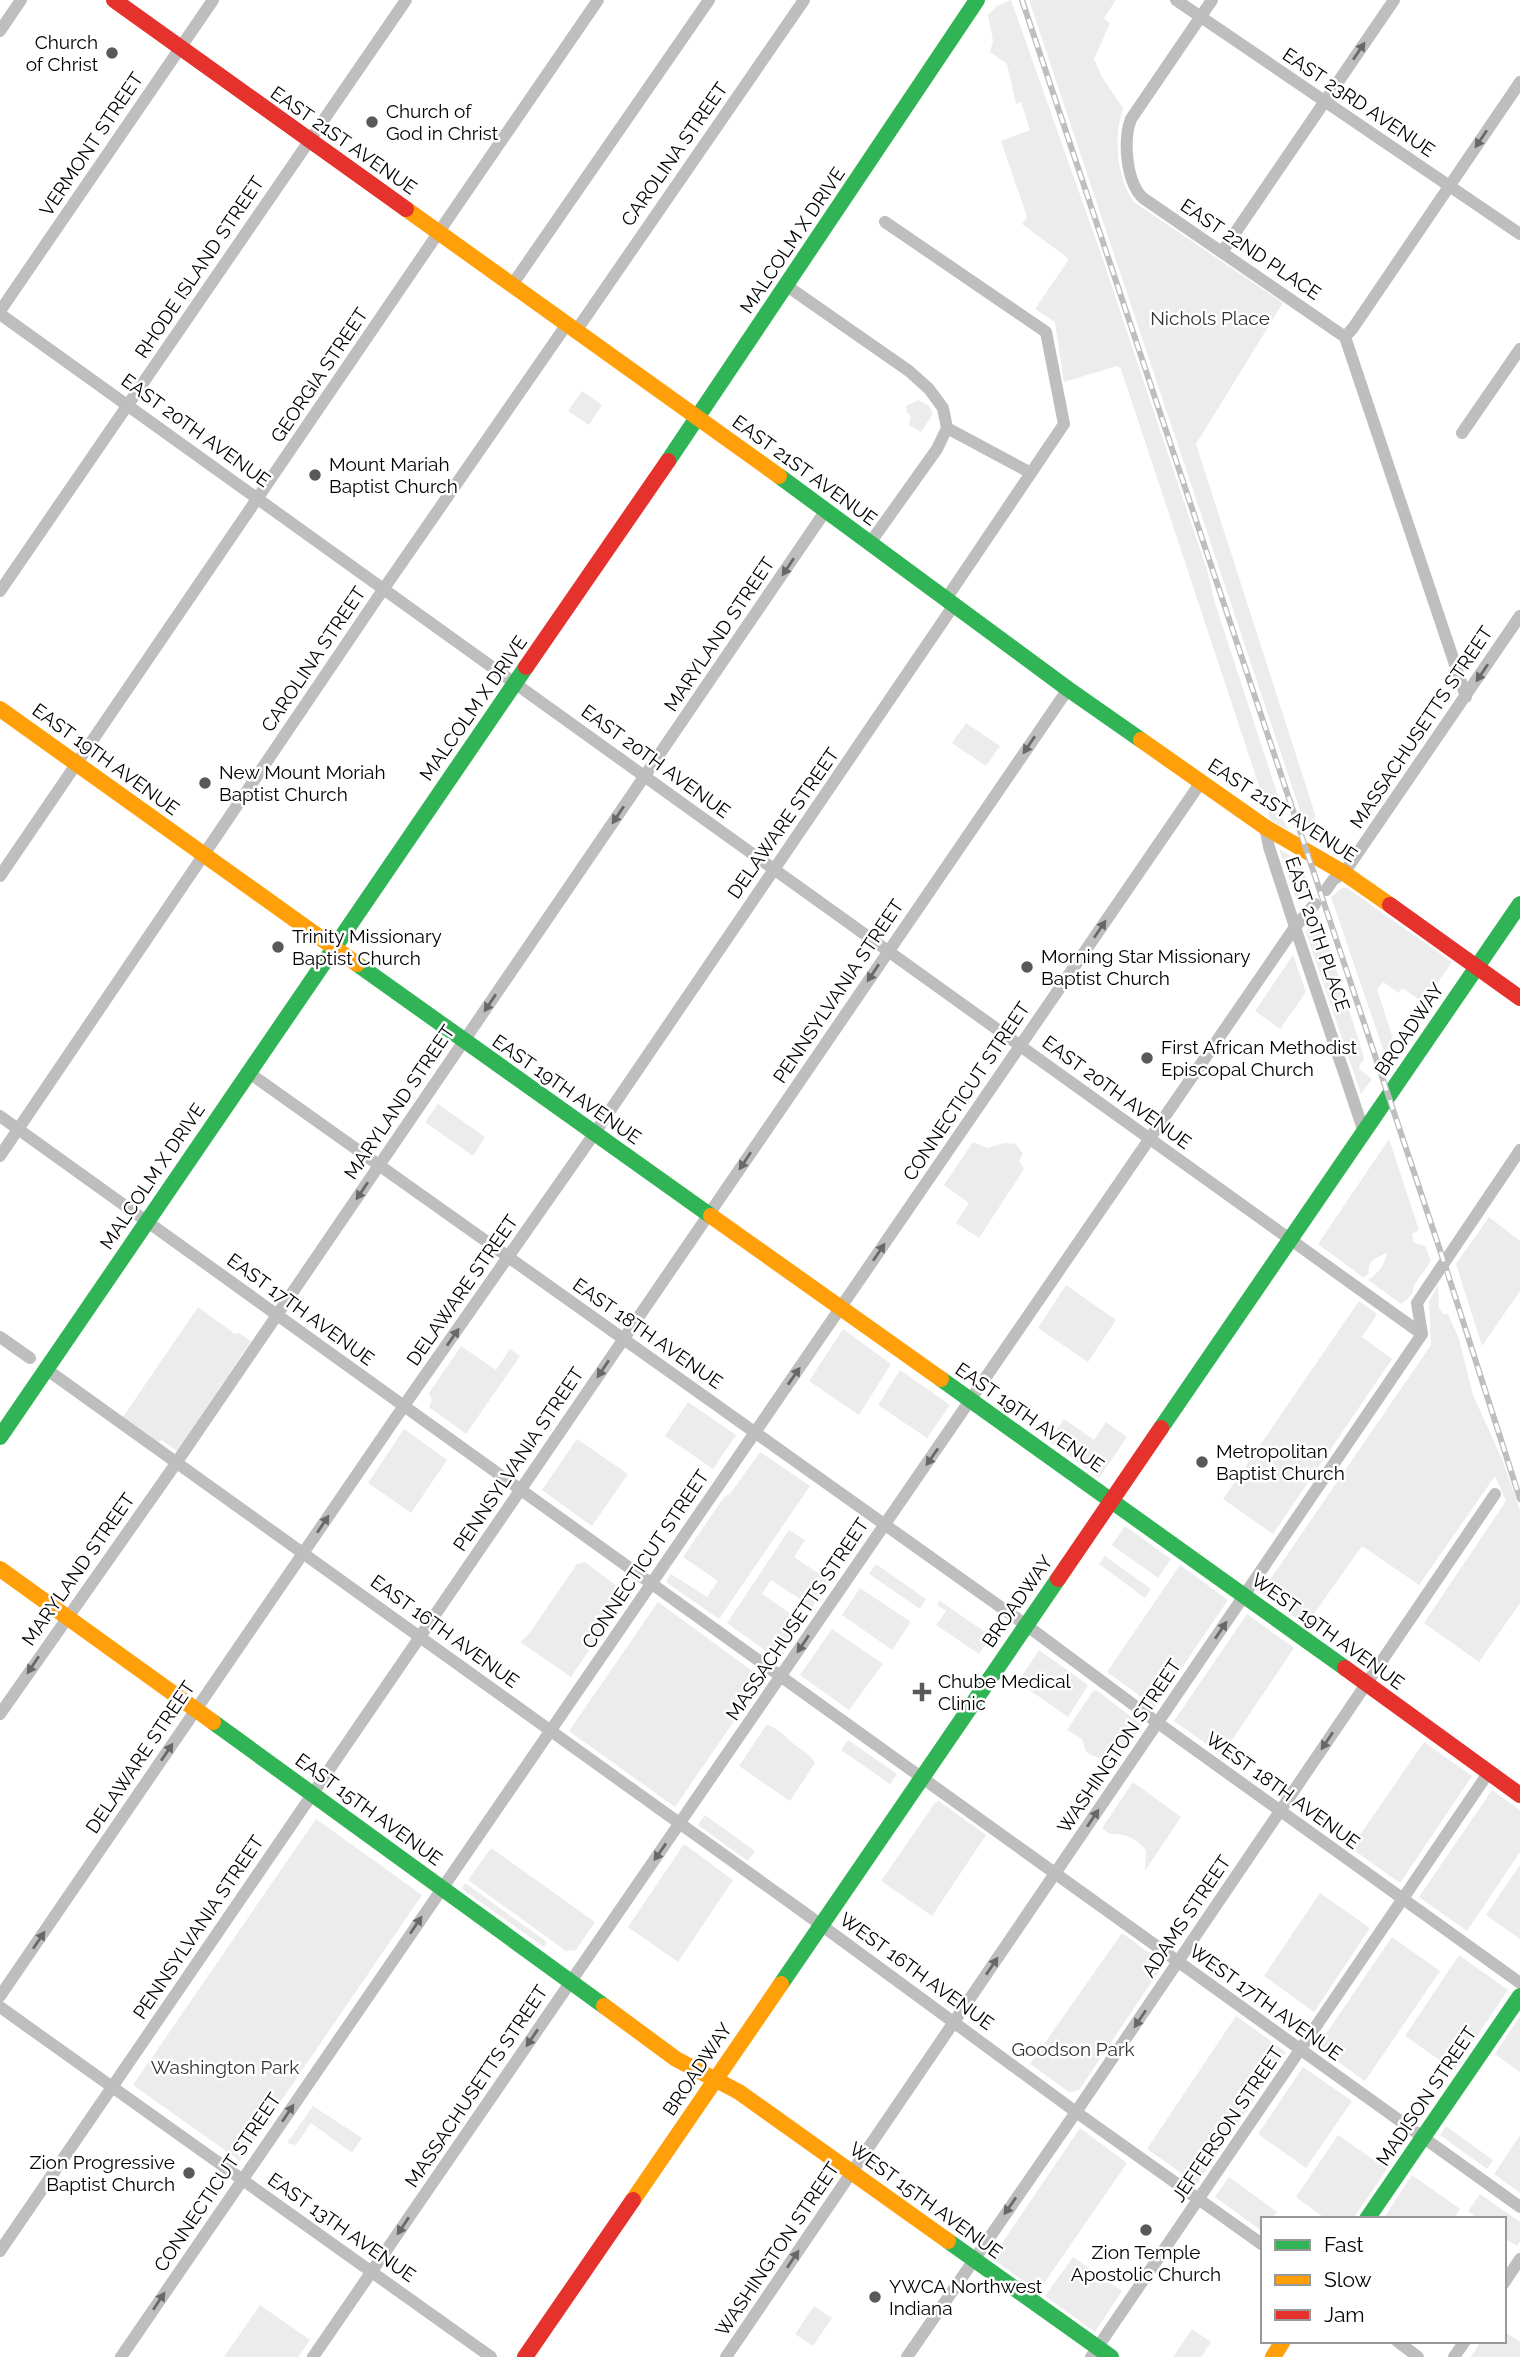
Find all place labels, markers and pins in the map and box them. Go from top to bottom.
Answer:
place label: Church of Christ [26,31,99,75]
marker: Church of Christ [104,45,120,61]
place label: Church of God in Christ [386,100,499,144]
marker: Church of God in Christ [364,114,380,130]
place label: Mount Mariah Baptist Church [329,453,458,497]
marker: Mount Mariah Baptist Church [307,467,323,483]
place label: New Mount Moriah Baptist Church [219,761,386,805]
marker: New Mount Moriah Baptist Church [197,775,213,791]
place label: Trinity Missionary Baptist Church [292,925,442,969]
marker: Trinity Missionary Baptist Church [270,939,286,955]
place label: Morning Star Missionary Baptist Church [1041,945,1251,989]
marker: Morning Star Missionary Baptist Church [1019,959,1035,975]
place label: First African Methodist Episcopal Church [1161,1036,1358,1080]
marker: First African Methodist Episcopal Church [1139,1050,1155,1066]
place label: Metropolitan Baptist Church [1216,1440,1345,1484]
marker: Metropolitan Baptist Church [1194,1454,1210,1470]
place label: Chube Medical Clinic [938,1670,1072,1714]
marker: Chube Medical Clinic [912,1682,932,1702]
place label: Zion Progressive Baptist Church [30,2151,175,2195]
marker: Zion Progressive Baptist Church [181,2165,197,2181]
marker: Zion Temple Apostolic Church [1138,2222,1154,2238]
place label: Zion Temple Apostolic Church [1071,2241,1221,2285]
place label: YWCA Northwest Indiana [889,2275,1043,2319]
marker: YWCA Northwest Indiana [867,2289,883,2305]

